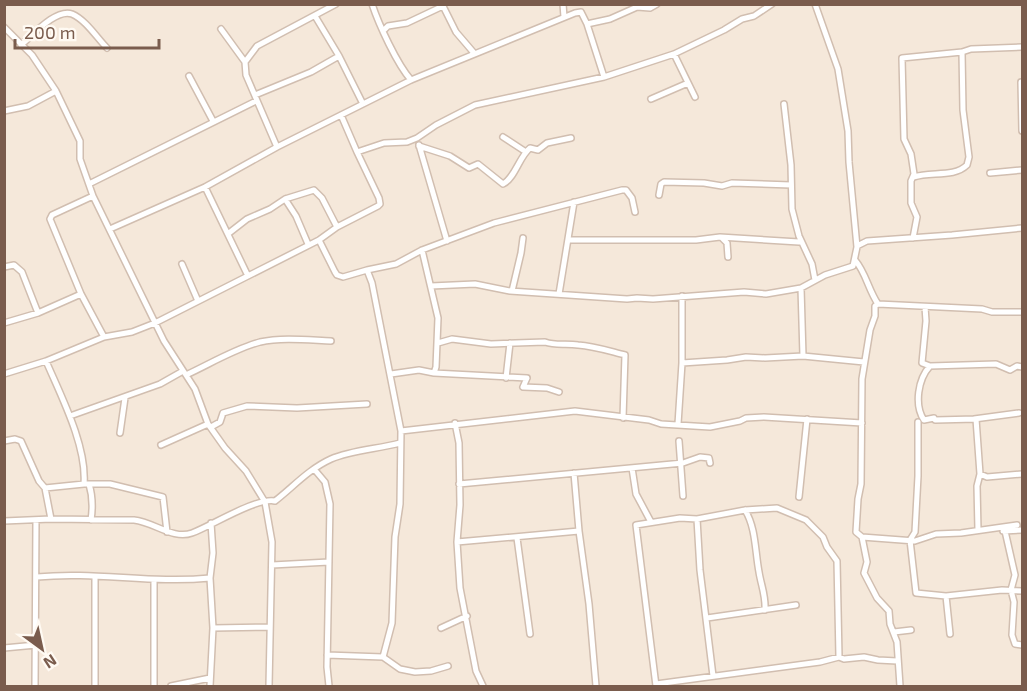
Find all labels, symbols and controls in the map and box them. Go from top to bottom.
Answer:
scale bar [15,12,159,50]
text: 200 m [24,21,76,43]
north arrow [12,619,72,679]
text: N [40,651,60,673]

